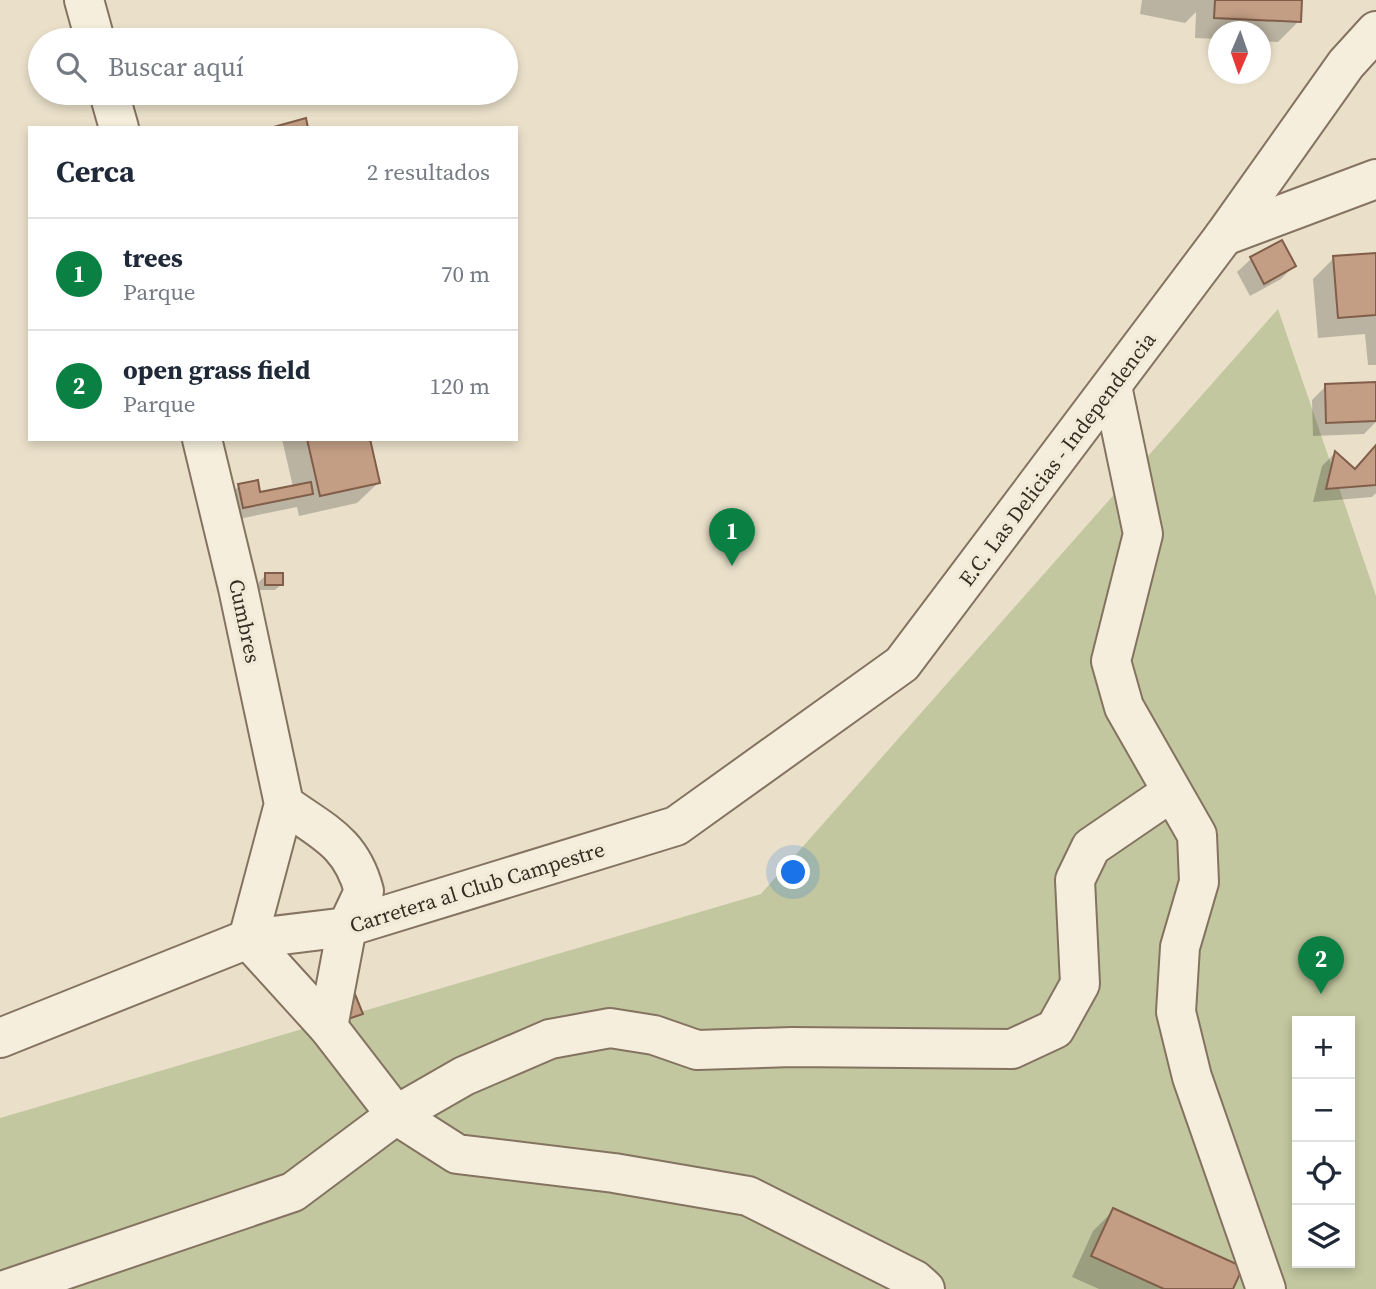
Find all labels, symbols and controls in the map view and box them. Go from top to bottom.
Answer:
north arrow [1208,21,1271,84]
search box [28,28,518,105]
icon: search [52,48,90,86]
text: Buscar aquí [108,49,244,85]
text: Cerca [56,151,135,192]
text: 2 resultados [367,156,490,188]
text: trees [123,240,183,276]
text: 1 [73,258,85,290]
text: 70 m [441,258,490,290]
text: Parque [123,276,195,308]
street label: E.C. Las Delicias - Independencia [952,326,1162,592]
text: open grass field [123,352,310,388]
text: 2 [73,370,85,402]
text: 120 m [429,370,490,402]
text: Parque [123,388,195,420]
pin: 1 [709,508,755,566]
street label: Cumbres [222,576,268,666]
street label: Carretera al Club Campestre [346,834,608,940]
your location [776,855,810,889]
pin: 2 [1298,936,1344,994]
map controls [1292,1016,1355,1268]
button: + [1292,1016,1355,1079]
button: − [1292,1079,1355,1142]
button: locate [1292,1142,1355,1205]
button: layers [1292,1205,1355,1268]

